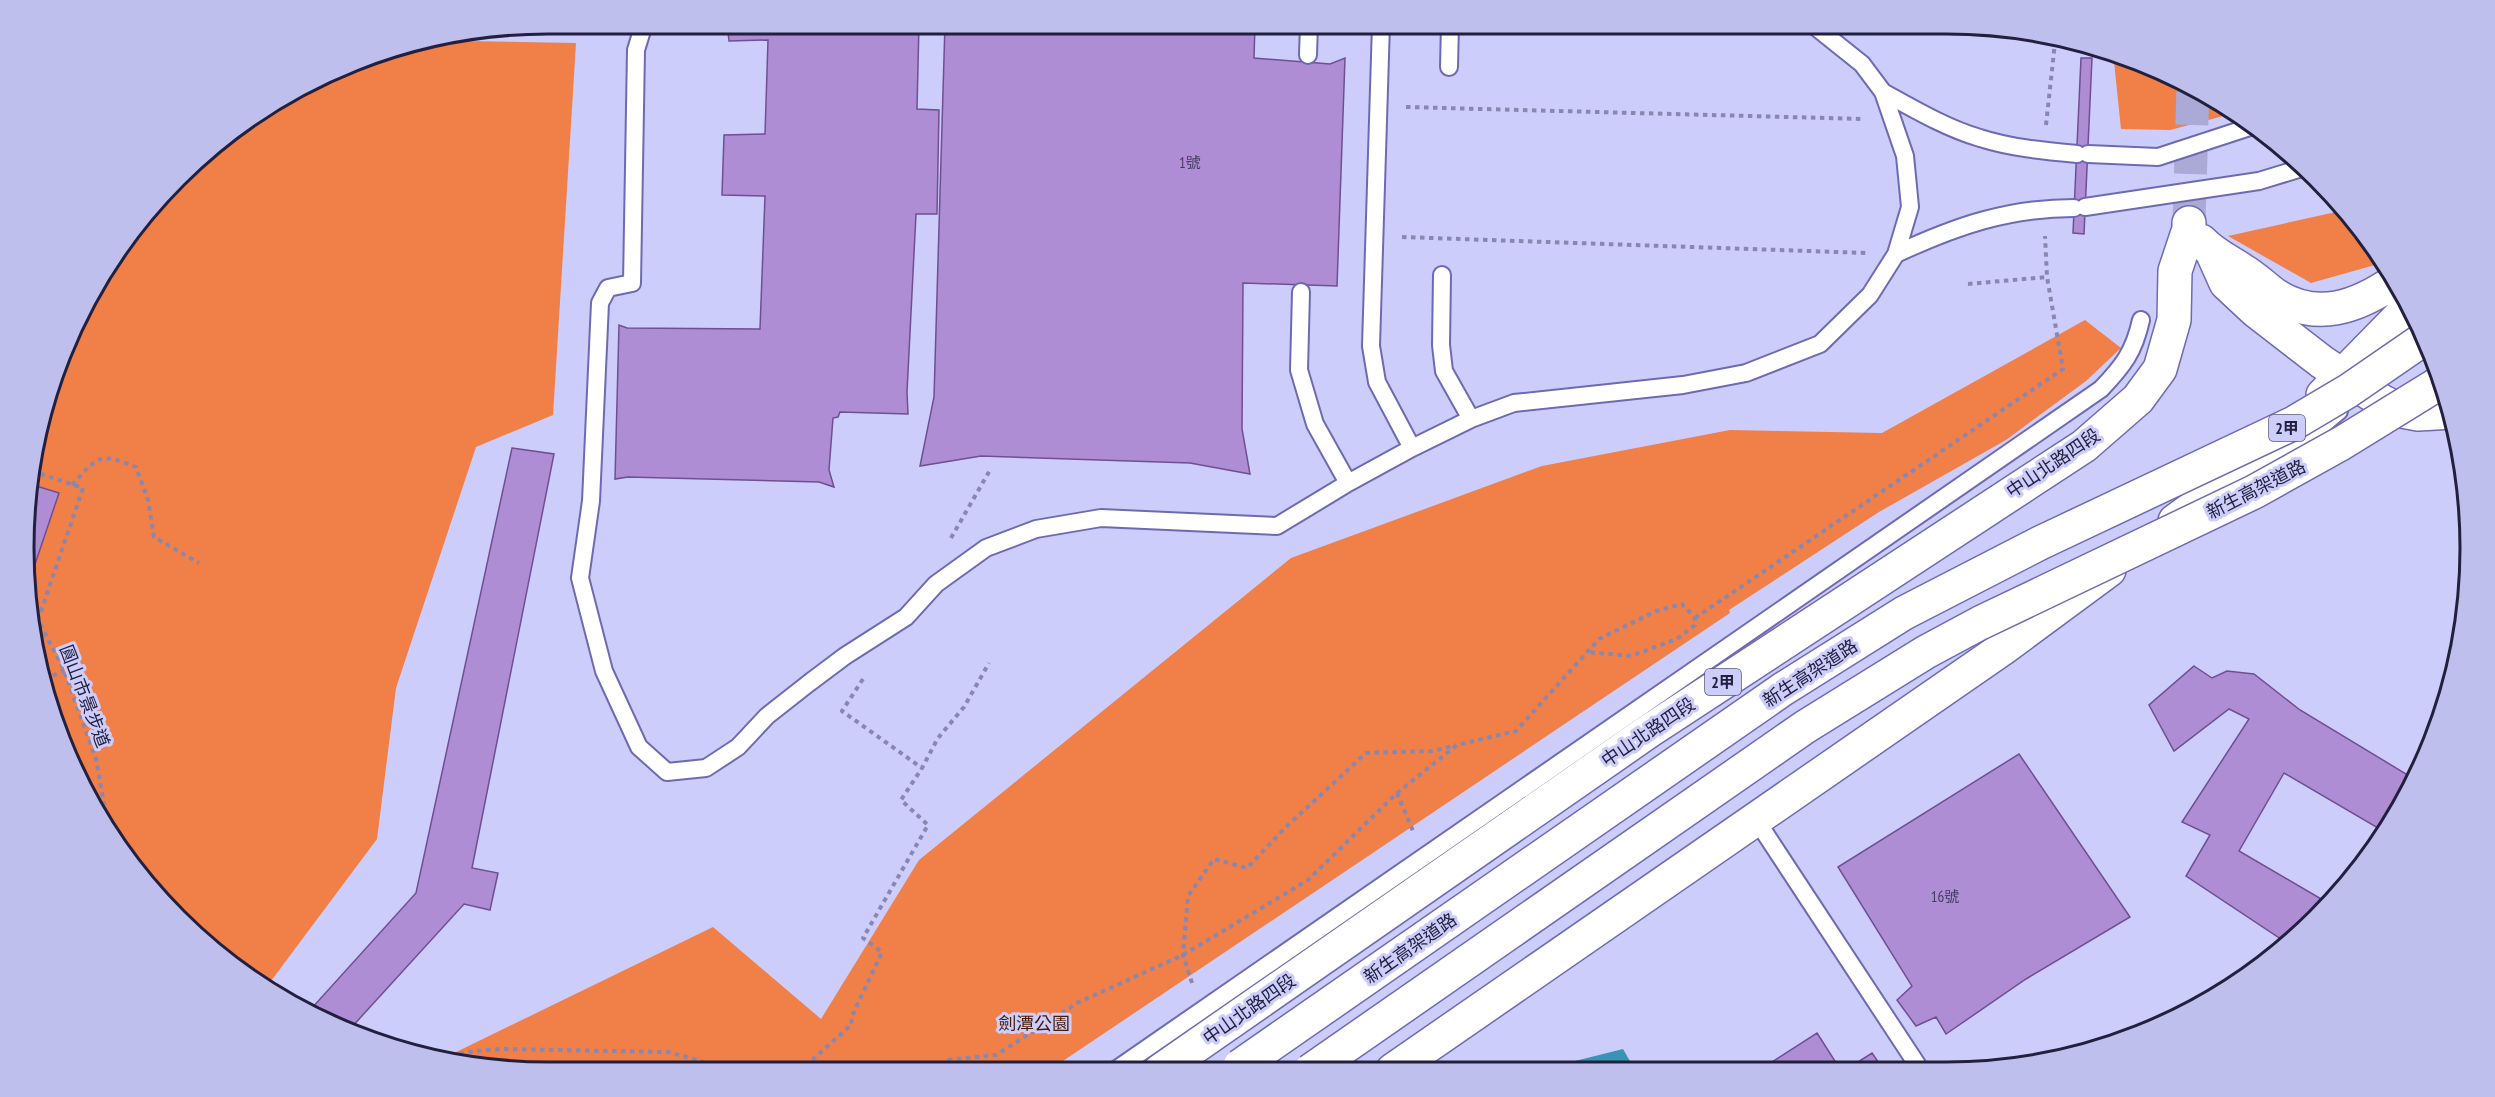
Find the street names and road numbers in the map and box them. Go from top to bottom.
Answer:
road number: 2甲 [2269,415,2305,441]
street label: 中山北路四段 [2002,423,2104,503]
street label: 新生高架道路 [2203,454,2309,524]
street label: 新生高架道路 [1758,634,1862,712]
street label: 圓山市景步道 [55,641,115,751]
road number: 2甲 [1705,669,1741,695]
street label: 中山北路四段 [1597,692,1699,772]
street label: 新生高架道路 [1359,908,1461,988]
street label: 中山北路四段 [1198,969,1300,1049]

